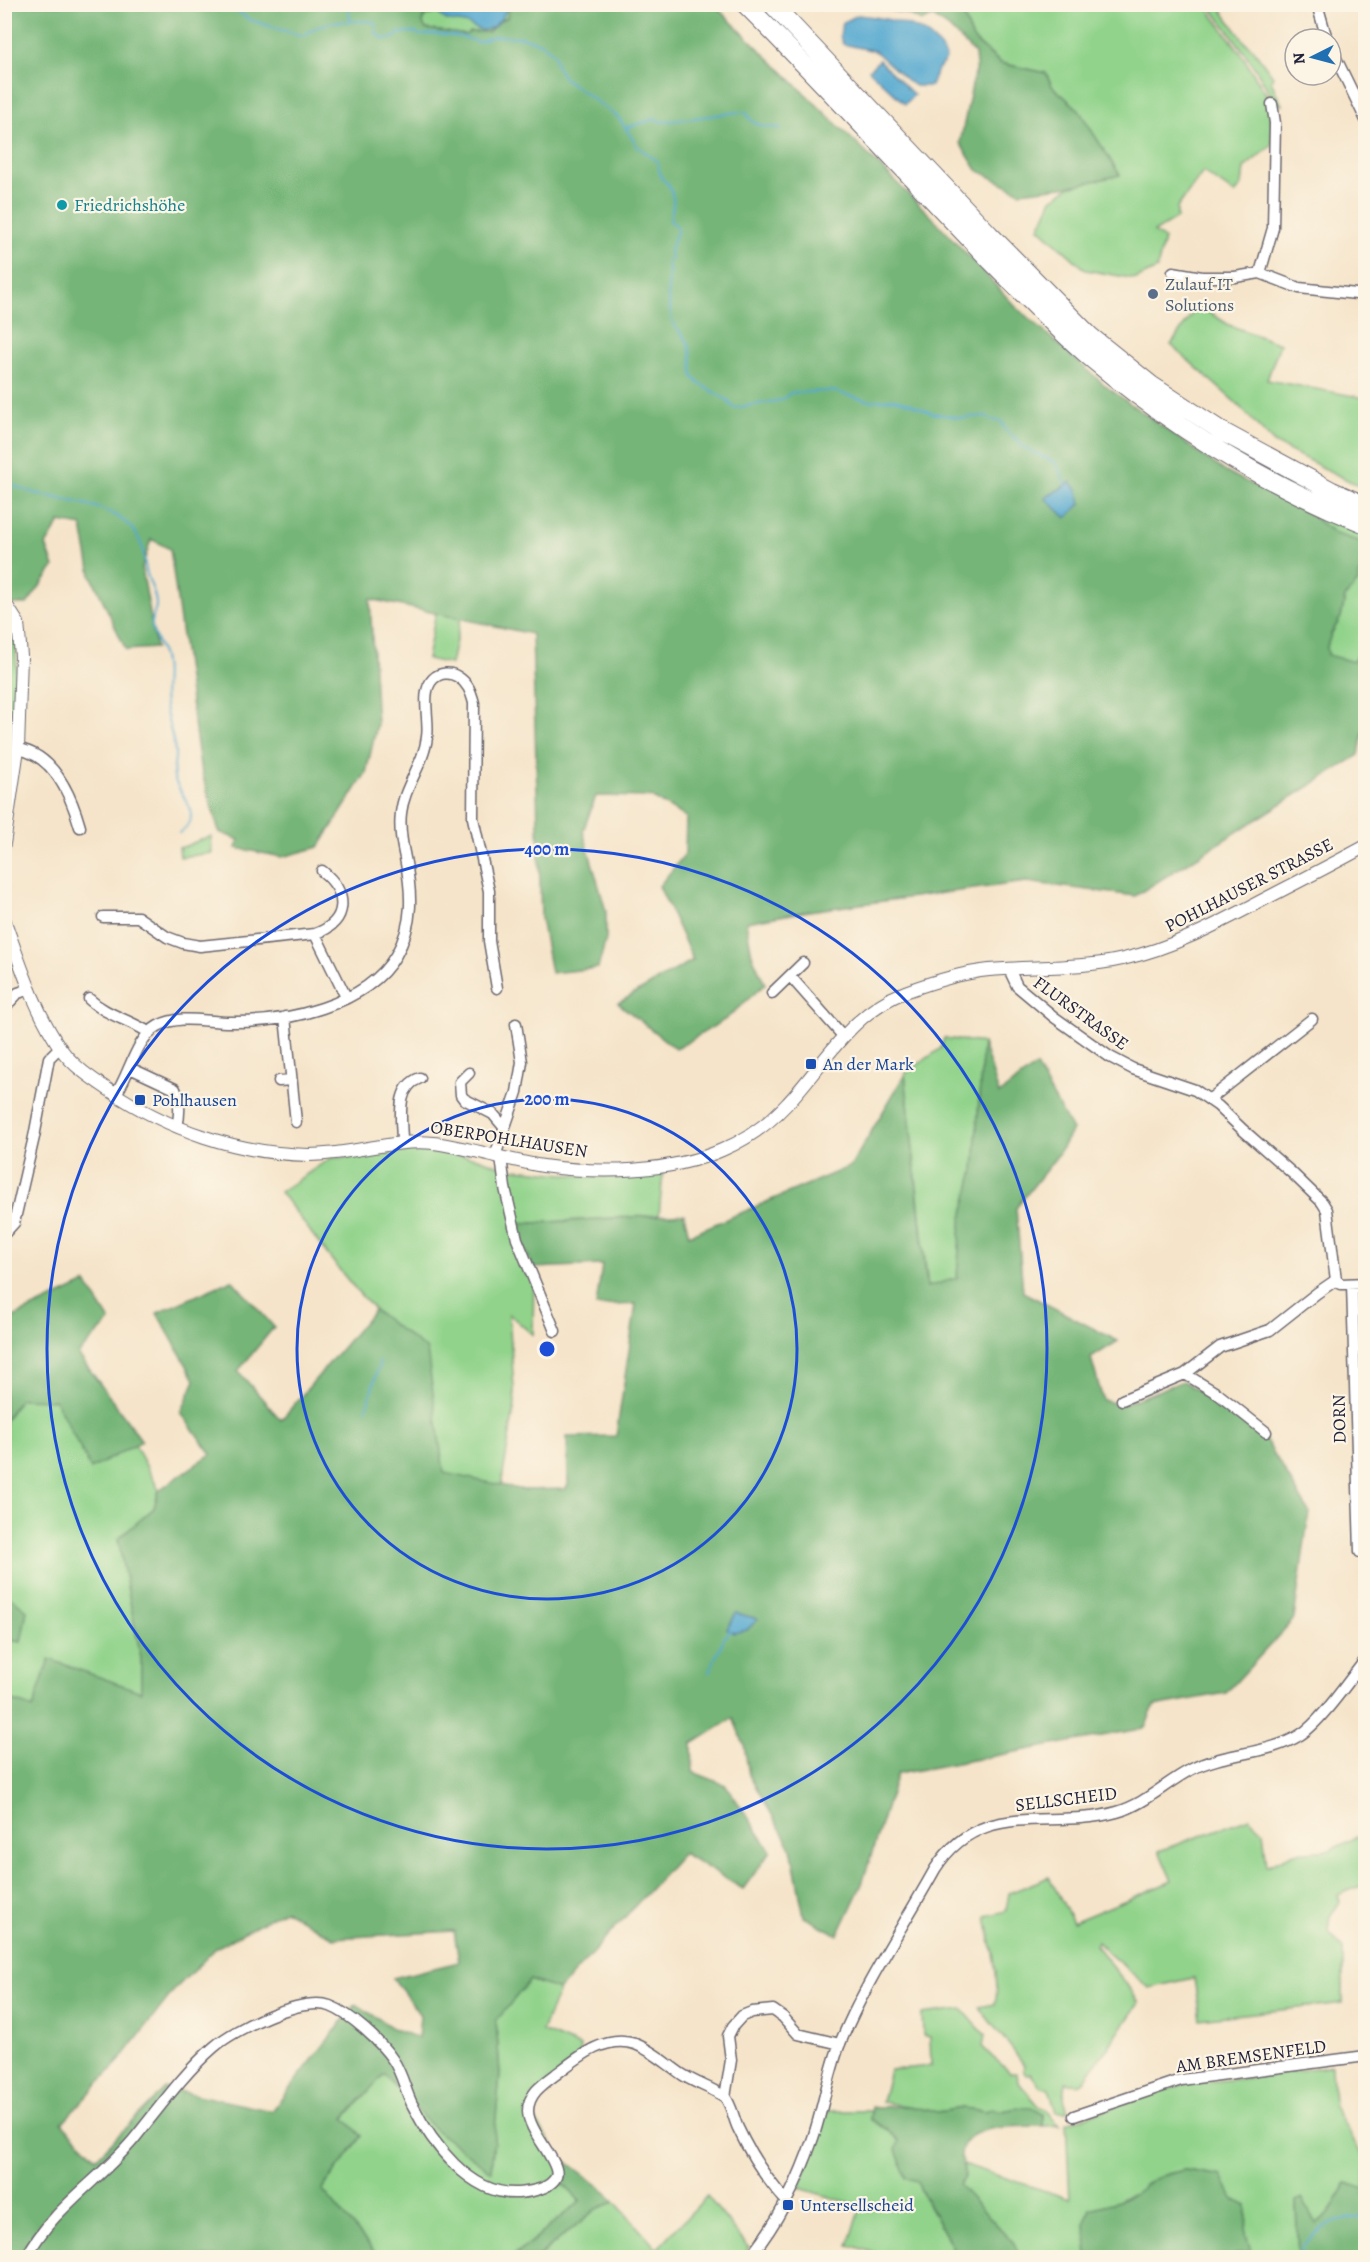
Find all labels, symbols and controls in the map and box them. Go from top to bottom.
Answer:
north arrow [1283,27,1343,87]
text: N [1287,51,1311,65]
place label: Friedrichshöhe [74,193,185,217]
marker: Friedrichshöhe [55,198,69,212]
place label: Zulauf IT Solutions [1165,272,1234,317]
marker: Zulauf IT Solutions [1146,287,1160,301]
street label: POHLHAUSER STRASSE [1161,832,1337,938]
text: 400 m [525,837,569,861]
street label: FLURSTRASSE [1029,970,1133,1056]
place label: An der Mark [822,1052,914,1076]
marker: An der Mark [804,1057,818,1071]
text: 200 m [524,1087,570,1111]
place label: Pohlhausen [152,1088,237,1112]
marker: Pohlhausen [133,1093,147,1107]
street label: OBERPOHLHAUSEN [429,1115,589,1163]
centre of rings [537,1339,557,1359]
street label: DORN [1327,1394,1351,1444]
street label: SELLSCHEID [1014,1781,1118,1817]
street label: AM BREMSENFELD [1173,2034,1328,2079]
place label: Untersellscheid [800,2193,914,2217]
marker: Untersellscheid [781,2198,795,2212]

